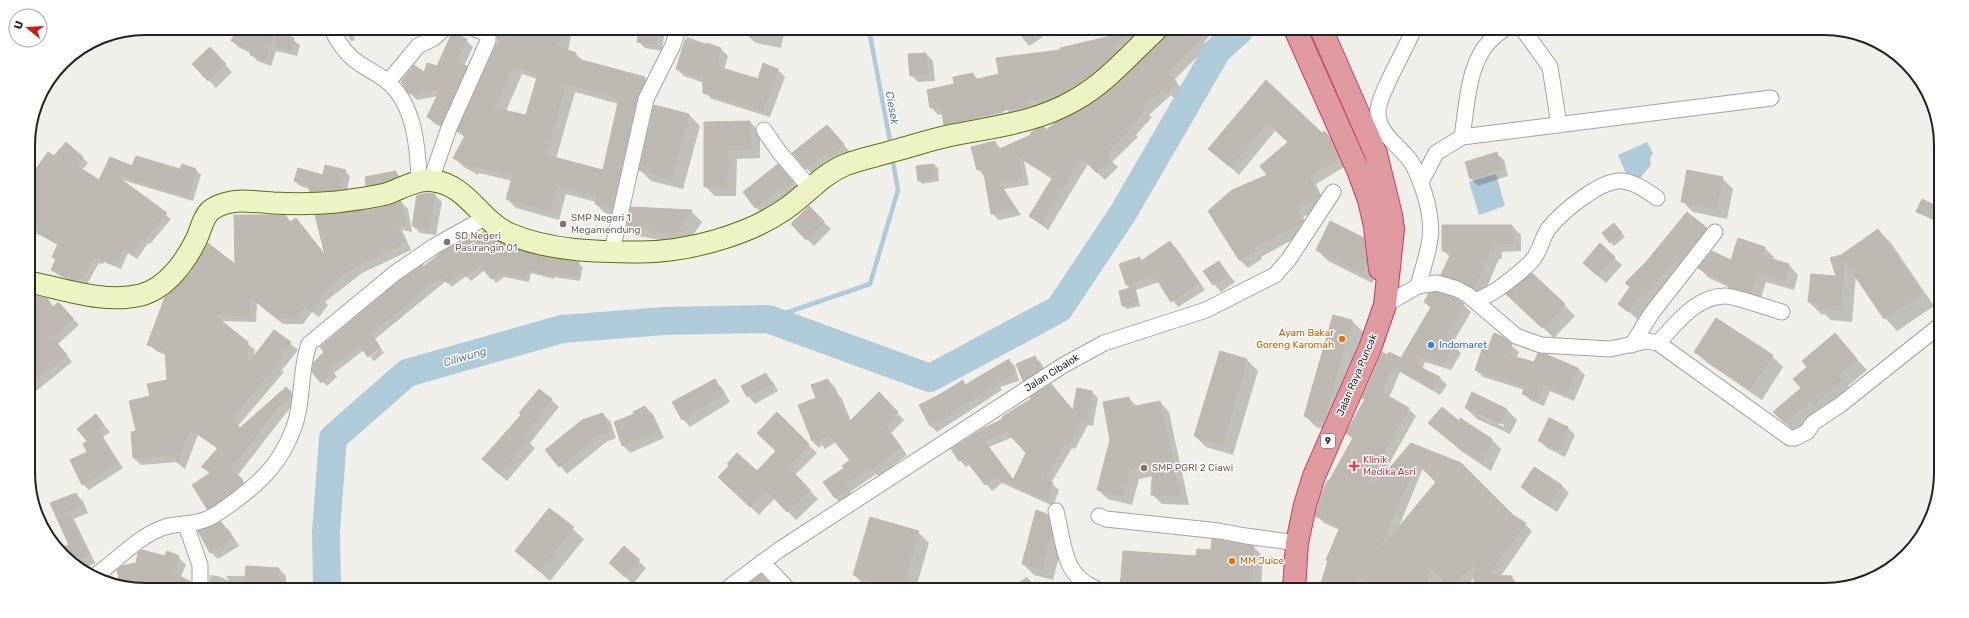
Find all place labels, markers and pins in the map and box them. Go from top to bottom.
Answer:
place label: SMP Negeri 1 Megamendung [571,212,641,236]
marker: SMP Negeri 1 Megamendung [558,219,568,229]
place label: SD Negeri Pasirangin 01 [455,230,517,254]
marker: SD Negeri Pasirangin 01 [442,237,452,247]
place label: Ayam Bakar Goreng Karomah [1256,327,1334,351]
marker: Ayam Bakar Goreng Karomah [1337,334,1347,344]
place label: Indomaret [1439,339,1487,351]
marker: Indomaret [1426,340,1436,350]
place label: Klinik Medika Asri [1363,454,1416,478]
marker: Klinik Medika Asri [1348,460,1360,472]
place label: SMP PGRI 2 Ciawi [1152,462,1233,474]
marker: SMP PGRI 2 Ciawi [1139,463,1149,473]
place label: MM Juice [1240,555,1285,567]
marker: MM Juice [1227,556,1237,566]

